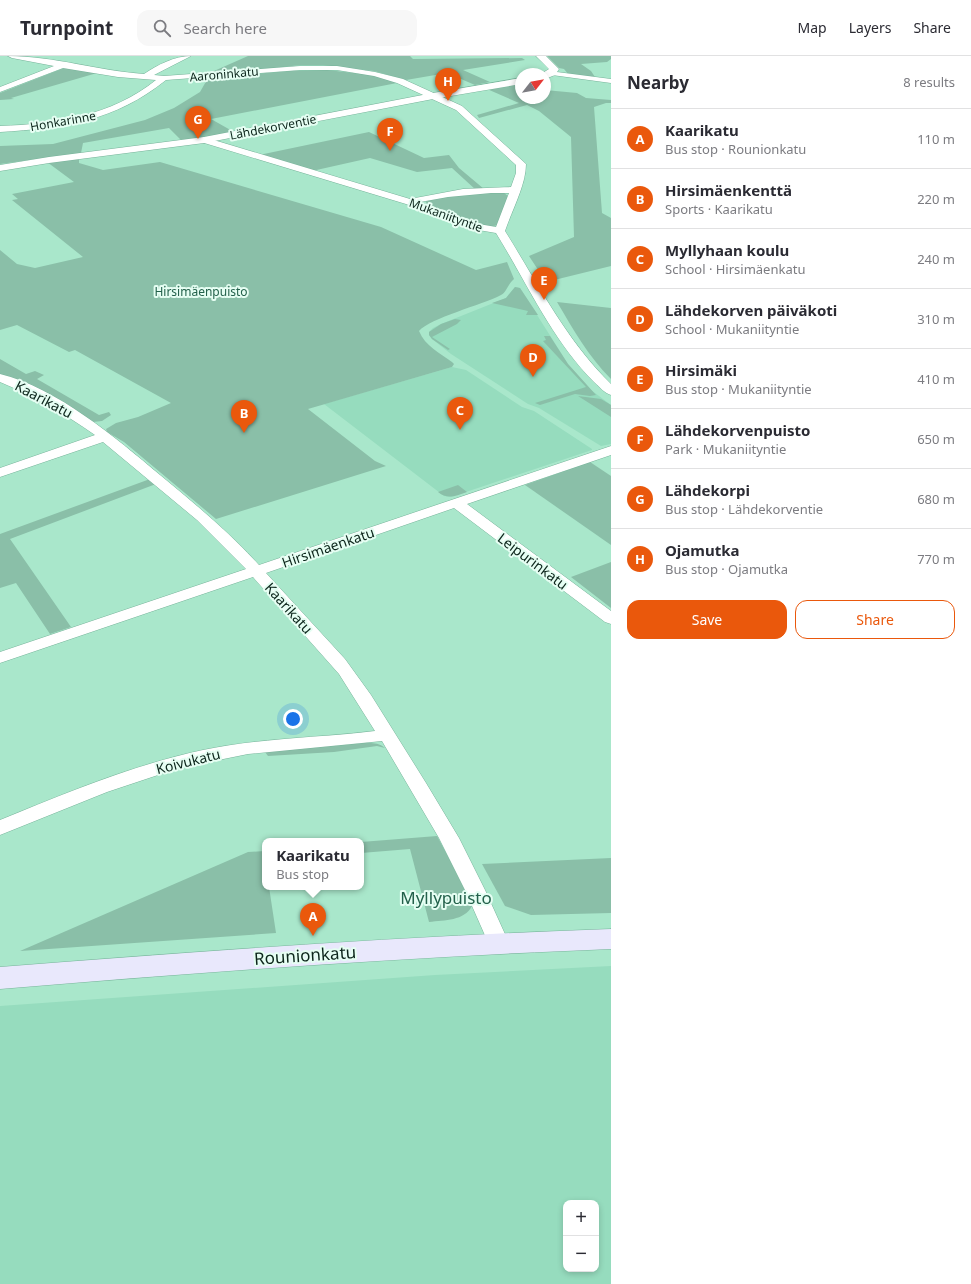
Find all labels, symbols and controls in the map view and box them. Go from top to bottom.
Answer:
search box [137,10,417,46]
text: Turnpoint [20,15,113,41]
icon: search [151,17,173,39]
text: Search here [183,18,267,38]
text: Map [798,18,827,37]
text: Layers [849,18,891,37]
text: Share [913,18,951,37]
street label: Aaroninkatu [189,63,259,85]
pin: H [435,68,461,101]
north arrow [515,68,551,104]
text: Nearby [627,71,689,94]
text: 8 results [903,73,955,91]
pin: G [185,106,211,139]
street label: Honkarinne [29,107,97,135]
street label: Lähdekorventie [228,110,318,144]
pin: F [377,118,403,151]
text: Kaarikatu [665,120,739,140]
text: A [636,130,645,148]
text: 110 m [917,130,955,148]
text: Bus stop · Rounionkatu [665,140,806,158]
text: Hirsimäenkenttä [665,180,792,200]
text: B [636,190,644,208]
text: 220 m [917,190,955,208]
street label: Mukaniityntie [407,194,485,236]
text: Sports · Kaarikatu [665,200,773,218]
text: Myllyhaan koulu [665,240,789,260]
text: C [636,250,644,268]
text: 240 m [917,250,955,268]
text: School · Hirsimäenkatu [665,260,805,278]
pin: E [531,267,557,300]
park label: Hirsimäenpuisto [154,283,248,300]
text: Lähdekorven päiväkoti [665,300,837,320]
text: D [635,310,645,328]
text: 310 m [917,310,955,328]
text: School · Mukaniityntie [665,320,799,338]
pin: D [520,344,546,377]
text: Hirsimäki [665,360,737,380]
text: E [636,370,644,388]
text: 410 m [917,370,955,388]
street label: Kaarikatu [12,376,76,422]
text: Bus stop · Mukaniityntie [665,380,812,398]
pin: C [447,397,473,430]
pin: B [231,400,257,433]
text: Lähdekorvenpuisto [665,420,810,440]
text: F [636,430,644,448]
text: 650 m [917,430,955,448]
text: Park · Mukaniityntie [665,440,786,458]
text: Lähdekorpi [665,480,750,500]
text: G [635,490,645,508]
text: 680 m [917,490,955,508]
text: Bus stop · Lähdekorventie [665,500,823,518]
street label: Hirsimäenkatu [279,522,377,572]
street label: Leipurinkatu [494,528,572,594]
text: Ojamutka [665,540,740,560]
text: H [635,550,645,568]
text: 770 m [917,550,955,568]
text: Bus stop · Ojamutka [665,560,788,578]
street label: Kaarikatu [261,578,317,638]
button: Save [627,600,787,639]
button: Share [795,600,955,639]
your location [283,709,303,729]
street label: Koivukatu [154,744,222,778]
popup [262,838,364,890]
text: Kaarikatu [276,845,350,865]
text: Bus stop [276,865,329,883]
park label: Myllypuisto [400,886,492,909]
pin: A [300,903,326,936]
street label: Rounionkatu [253,940,357,970]
map controls [563,1200,599,1272]
button: + [563,1200,599,1236]
button: − [563,1236,599,1272]

